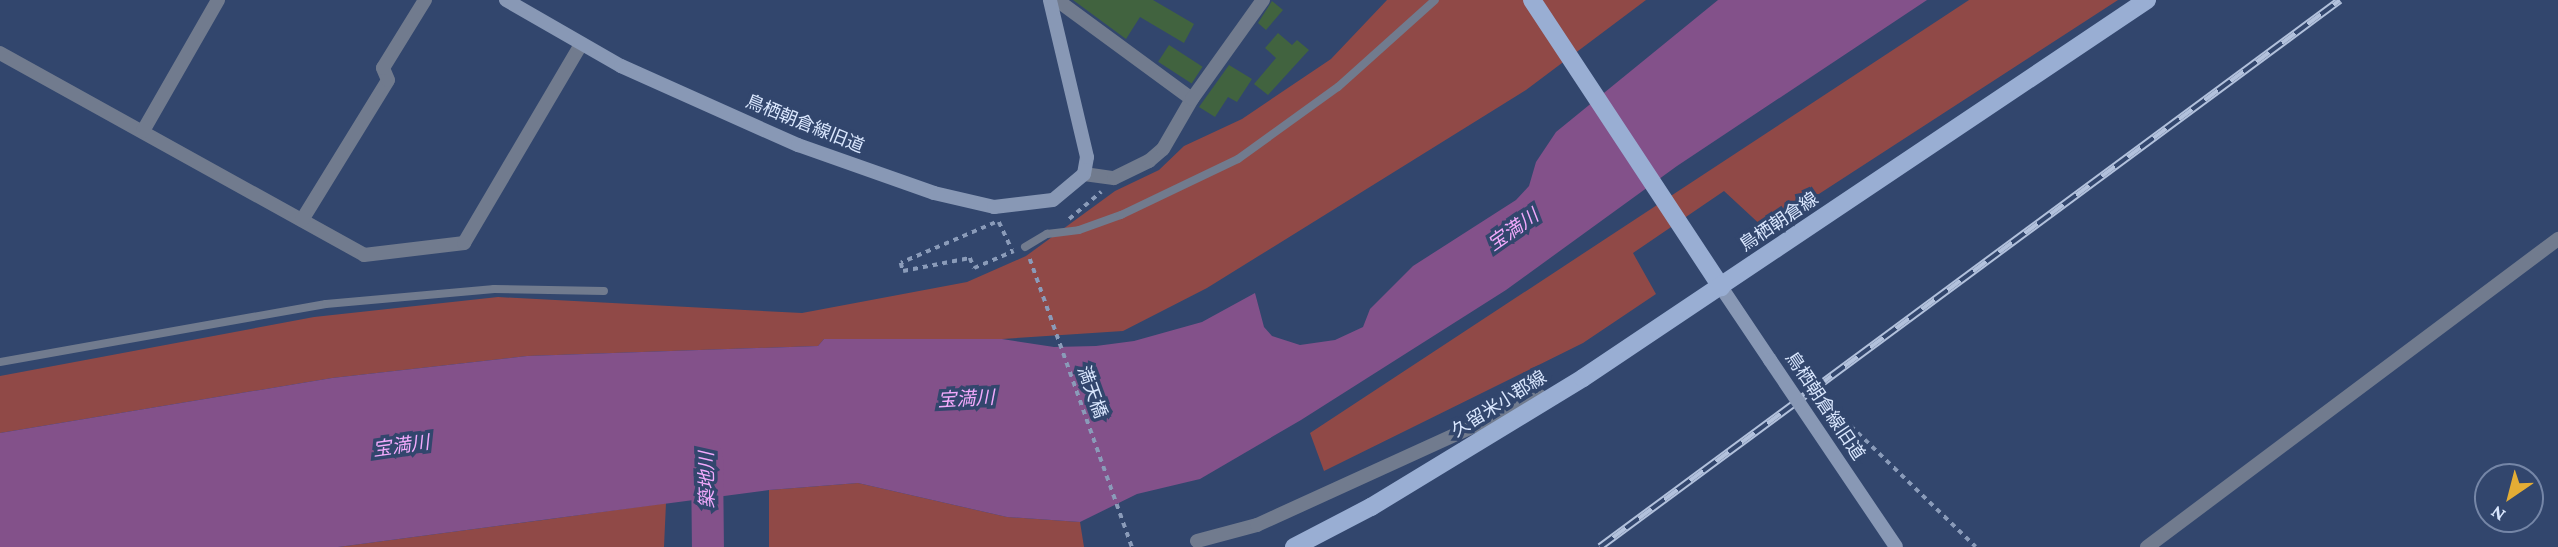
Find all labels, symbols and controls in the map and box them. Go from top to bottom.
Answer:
street label: 鳥栖朝倉線旧道 [743,90,867,158]
street label: 鳥栖朝倉線 [1736,188,1822,256]
water label: 宝満川 [1483,204,1543,256]
street label: 鳥栖朝倉線旧道 [1781,348,1869,464]
street label: 満天橋 [1073,363,1111,421]
street label: 久留米小郡線 [1447,366,1551,442]
water label: 宝満川 [937,386,995,412]
water label: 宝満川 [371,431,431,461]
water label: 築地川 [695,451,719,509]
north arrow [2474,463,2544,533]
text: N [2486,502,2509,526]

